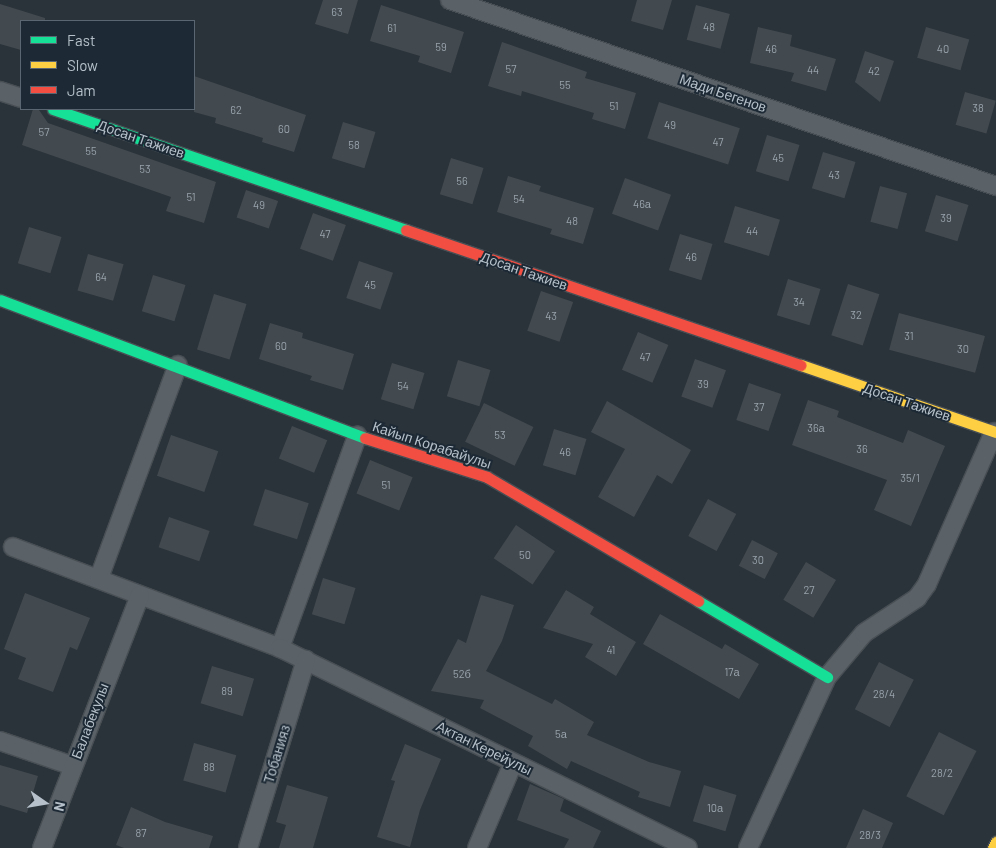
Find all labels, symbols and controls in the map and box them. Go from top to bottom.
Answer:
house number: 63 [331,5,343,19]
legend [20,20,195,110]
house number: 48 [703,20,715,34]
house number: 61 [387,21,397,35]
text: Fast [67,31,95,49]
house number: 59 [435,40,447,54]
house number: 46 [765,42,777,56]
house number: 40 [937,42,949,56]
text: Slow [67,56,98,74]
house number: 57 [506,62,516,76]
house number: 44 [807,63,819,77]
house number: 42 [868,64,880,78]
street label: Мади Бегенов [677,70,769,116]
house number: 55 [559,78,571,92]
text: Jam [67,81,96,99]
house number: 51 [609,99,619,113]
house number: 38 [972,101,984,115]
house number: 62 [230,103,242,117]
street label: Досан Тажиев [95,116,187,162]
house number: 49 [664,118,676,132]
house number: 60 [278,122,290,136]
house number: 57 [39,125,49,139]
house number: 47 [713,135,723,149]
house number: 58 [348,138,360,152]
house number: 55 [85,144,97,158]
house number: 45 [772,151,784,165]
house number: 53 [139,162,151,176]
house number: 43 [828,168,840,182]
house number: 56 [456,174,468,188]
house number: 51 [186,190,196,204]
house number: 54 [513,192,525,206]
house number: 46а [633,197,651,211]
house number: 49 [253,198,265,212]
house number: 39 [940,211,952,225]
house number: 48 [566,214,578,228]
house number: 44 [746,224,758,238]
house number: 47 [320,227,330,241]
street label: Досан Тажиев [478,248,570,294]
house number: 46 [685,250,697,264]
house number: 64 [95,270,107,284]
house number: 45 [364,278,376,292]
house number: 34 [793,295,805,309]
house number: 32 [850,308,862,322]
house number: 43 [545,309,557,323]
house number: 31 [904,329,914,343]
house number: 60 [275,339,287,353]
house number: 30 [957,342,969,356]
house number: 47 [640,350,650,364]
house number: 39 [697,377,709,391]
house number: 54 [397,379,409,393]
street label: Досан Тажиев [861,379,953,425]
house number: 37 [754,400,764,414]
street label: Кайып Корабайулы [370,418,494,472]
house number: 36а [807,421,825,435]
house number: 53 [494,428,506,442]
house number: 36 [856,442,868,456]
house number: 46 [559,445,571,459]
house number: 35/1 [900,471,920,485]
house number: 51 [381,478,391,492]
house number: 50 [519,548,531,562]
house number: 30 [752,553,764,567]
house number: 27 [803,583,815,597]
house number: 41 [607,643,615,657]
house number: 17а [724,665,740,679]
house number: 52б [453,667,471,681]
street label: Балабекулы [68,681,112,761]
house number: 89 [221,684,233,698]
house number: 28/4 [873,687,895,701]
street label: Актан Керейулы [433,718,535,778]
street label: Тобанияз [260,723,294,785]
house number: 5а [555,727,567,741]
house number: 88 [203,760,215,774]
house number: 28/2 [931,766,953,780]
north arrow [20,778,70,828]
text: N [51,800,69,813]
house number: 10а [707,801,723,815]
house number: 87 [136,826,146,840]
house number: 28/3 [859,828,881,842]

